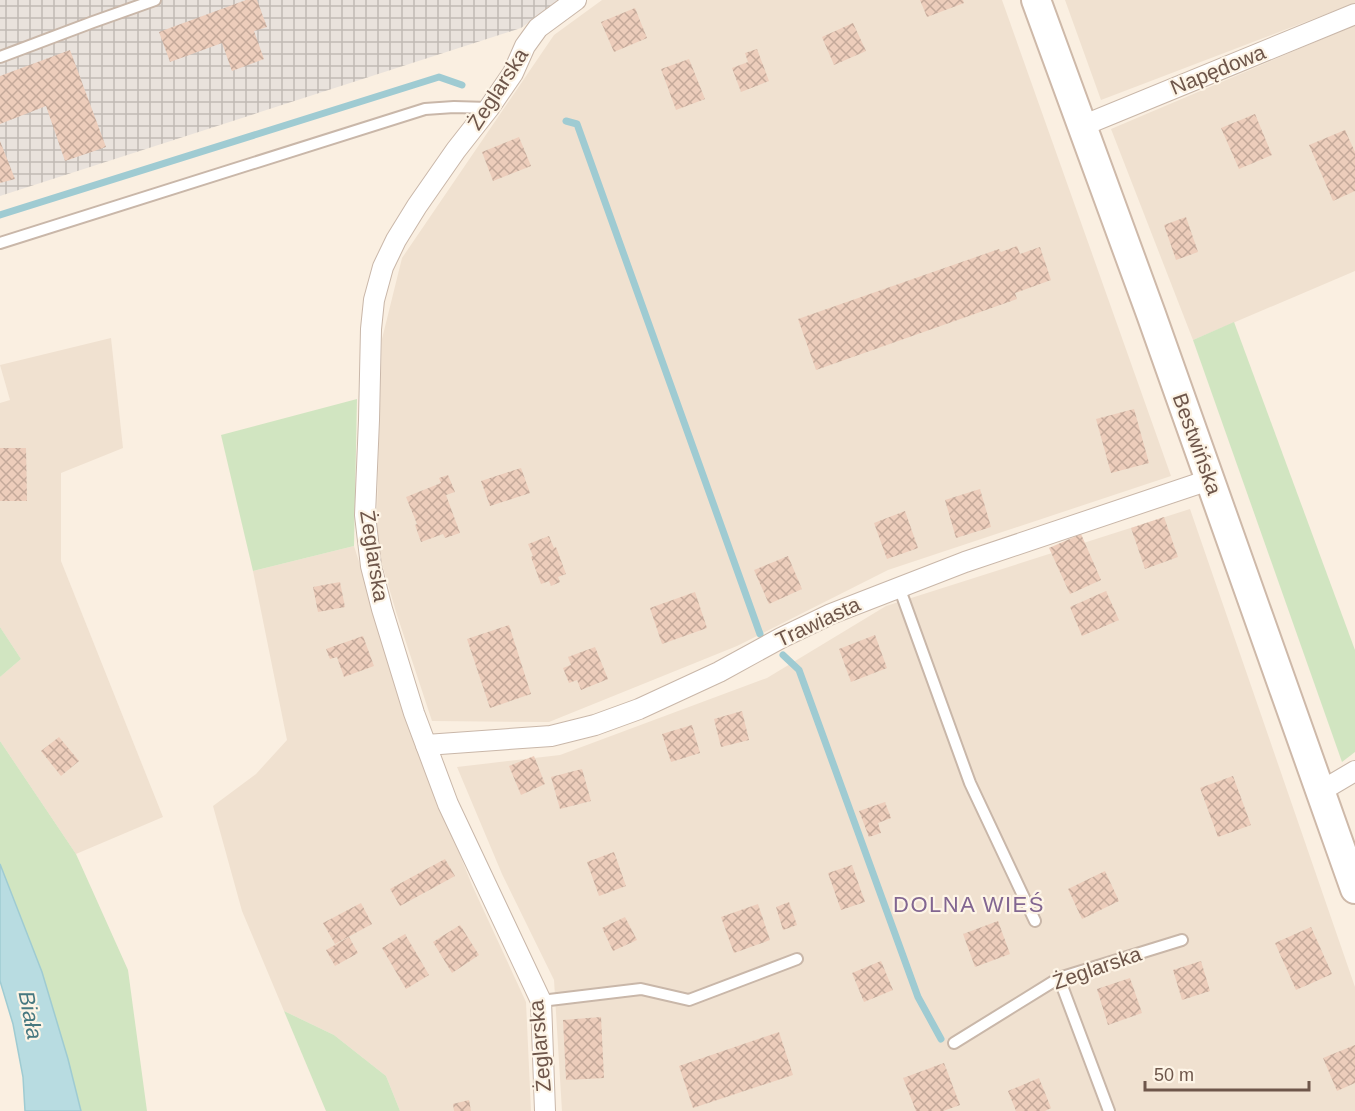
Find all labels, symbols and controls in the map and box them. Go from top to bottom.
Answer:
street label: Napędowa [1167,40,1269,99]
street label: Żeglarska [463,44,533,134]
street label: Bestwińska [1168,390,1227,498]
street label: Żeglarska [356,509,393,604]
street label: Trawiasta [772,592,864,651]
district label: DOLNA WIEŚ [893,892,1045,917]
street label: Żeglarska [1050,942,1144,993]
water label: Biała [14,989,47,1041]
street label: Żeglarska [524,999,555,1093]
scale bar [1145,1054,1308,1092]
text: 50 m [1154,1065,1194,1085]

